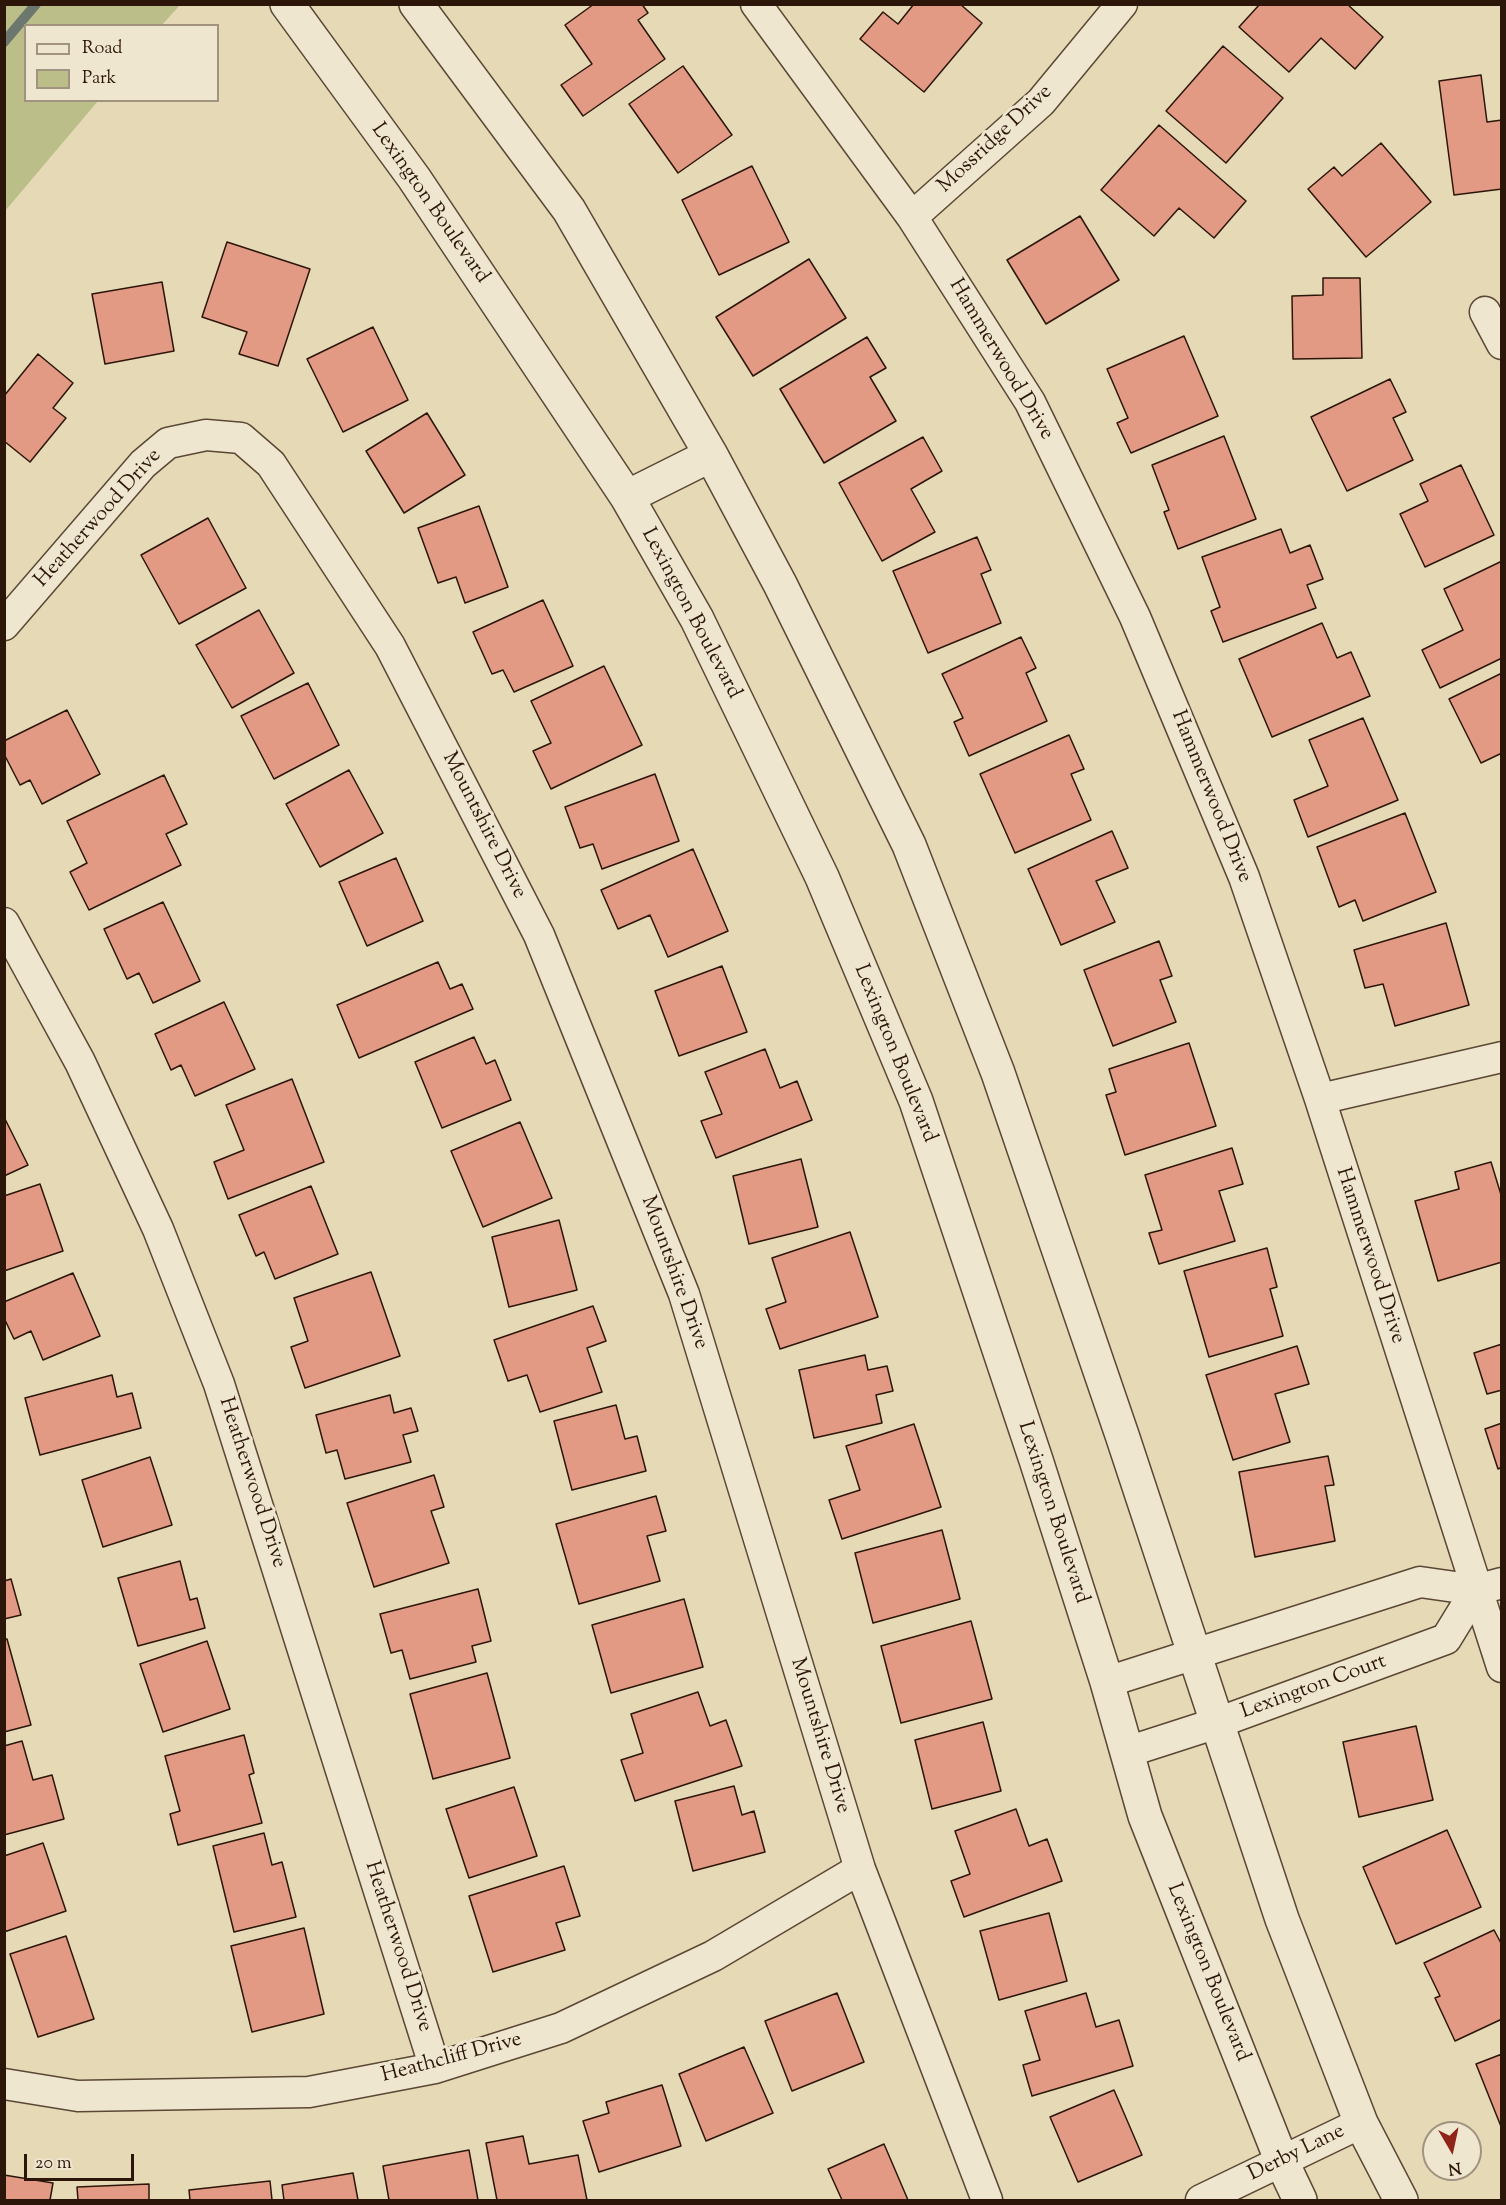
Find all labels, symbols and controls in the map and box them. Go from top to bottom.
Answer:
legend [24,24,219,102]
text: Road [82,36,122,62]
text: Park [82,66,116,92]
street label: Mossridge Drive [934,81,1058,199]
street label: Lexington Boulevard [364,119,494,289]
street label: Hammerwood Drive [942,275,1058,445]
street label: Heatherwood Drive [30,445,168,593]
street label: Lexington Boulevard [634,524,746,704]
street label: Hammerwood Drive [1164,707,1256,887]
street label: Mountshire Drive [435,749,531,903]
street label: Lexington Boulevard [847,961,941,1147]
street label: Hammerwood Drive [1329,1165,1409,1347]
street label: Mountshire Drive [634,1193,712,1353]
street label: Heatherwood Drive [212,1395,290,1571]
street label: Lexington Boulevard [1011,1419,1093,1607]
street label: Lexington Court [1238,1650,1390,1726]
street label: Mountshire Drive [783,1655,855,1817]
street label: Heatherwood Drive [358,1859,436,2035]
street label: Lexington Boulevard [1160,1880,1254,2066]
street label: Heathcliff Drive [379,2028,525,2090]
street label: Derby Lane [1245,2120,1349,2188]
north arrow [1422,2121,1482,2181]
scale bar [27,2142,136,2180]
text: 20 m [35,2151,72,2177]
text: N [1446,2155,1463,2180]

